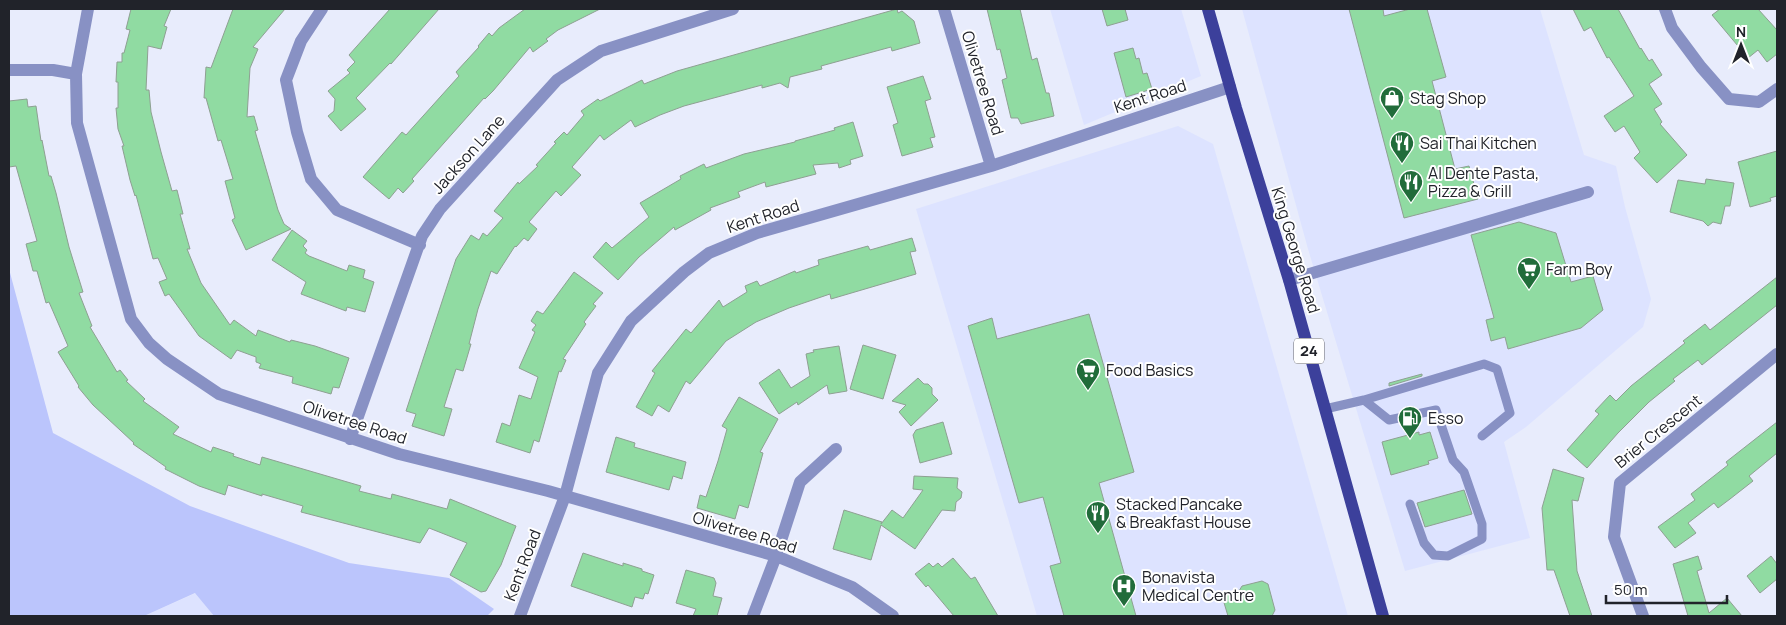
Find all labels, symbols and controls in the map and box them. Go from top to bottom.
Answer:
north arrow [1716,20,1766,70]
text: N [1736,22,1746,41]
street label: Olivetree Road [957,28,1009,138]
street label: Kent Road [1111,74,1189,118]
shop icon: Stag Shop [1379,85,1405,119]
place label: Stag Shop [1410,87,1486,109]
street label: Jackson Lane [427,110,509,198]
restaurant icon: Sai Thai Kitchen [1389,130,1415,164]
place label: Sai Thai Kitchen [1420,132,1537,154]
place label: Al Dente Pasta, Pizza & Grill [1428,162,1539,202]
restaurant icon: Al Dente Pasta, Pizza & Grill [1398,169,1424,203]
street label: King George Road [1266,184,1326,316]
street label: Kent Road [724,194,802,238]
supermarket icon: Farm Boy [1516,256,1542,290]
place label: Farm Boy [1546,258,1613,280]
road number: 24 [1294,338,1324,364]
supermarket icon: Food Basics [1075,357,1101,391]
place label: Food Basics [1106,359,1194,381]
street label: Brier Crescent [1610,389,1706,473]
street label: Olivetree Road [300,395,410,449]
fuel station icon: Esso [1397,405,1423,439]
place label: Esso [1428,407,1463,429]
place label: Stacked Pancake & Breakfast House [1116,493,1251,533]
restaurant icon: Stacked Pancake & Breakfast House [1085,500,1111,534]
street label: Olivetree Road [690,506,800,558]
street label: Kent Road [498,526,546,604]
place label: Bonavista Medical Centre [1142,566,1254,606]
scale bar [1606,572,1727,604]
hospital icon: Bonavista Medical Centre [1111,573,1137,607]
text: 50 m [1614,579,1648,600]

